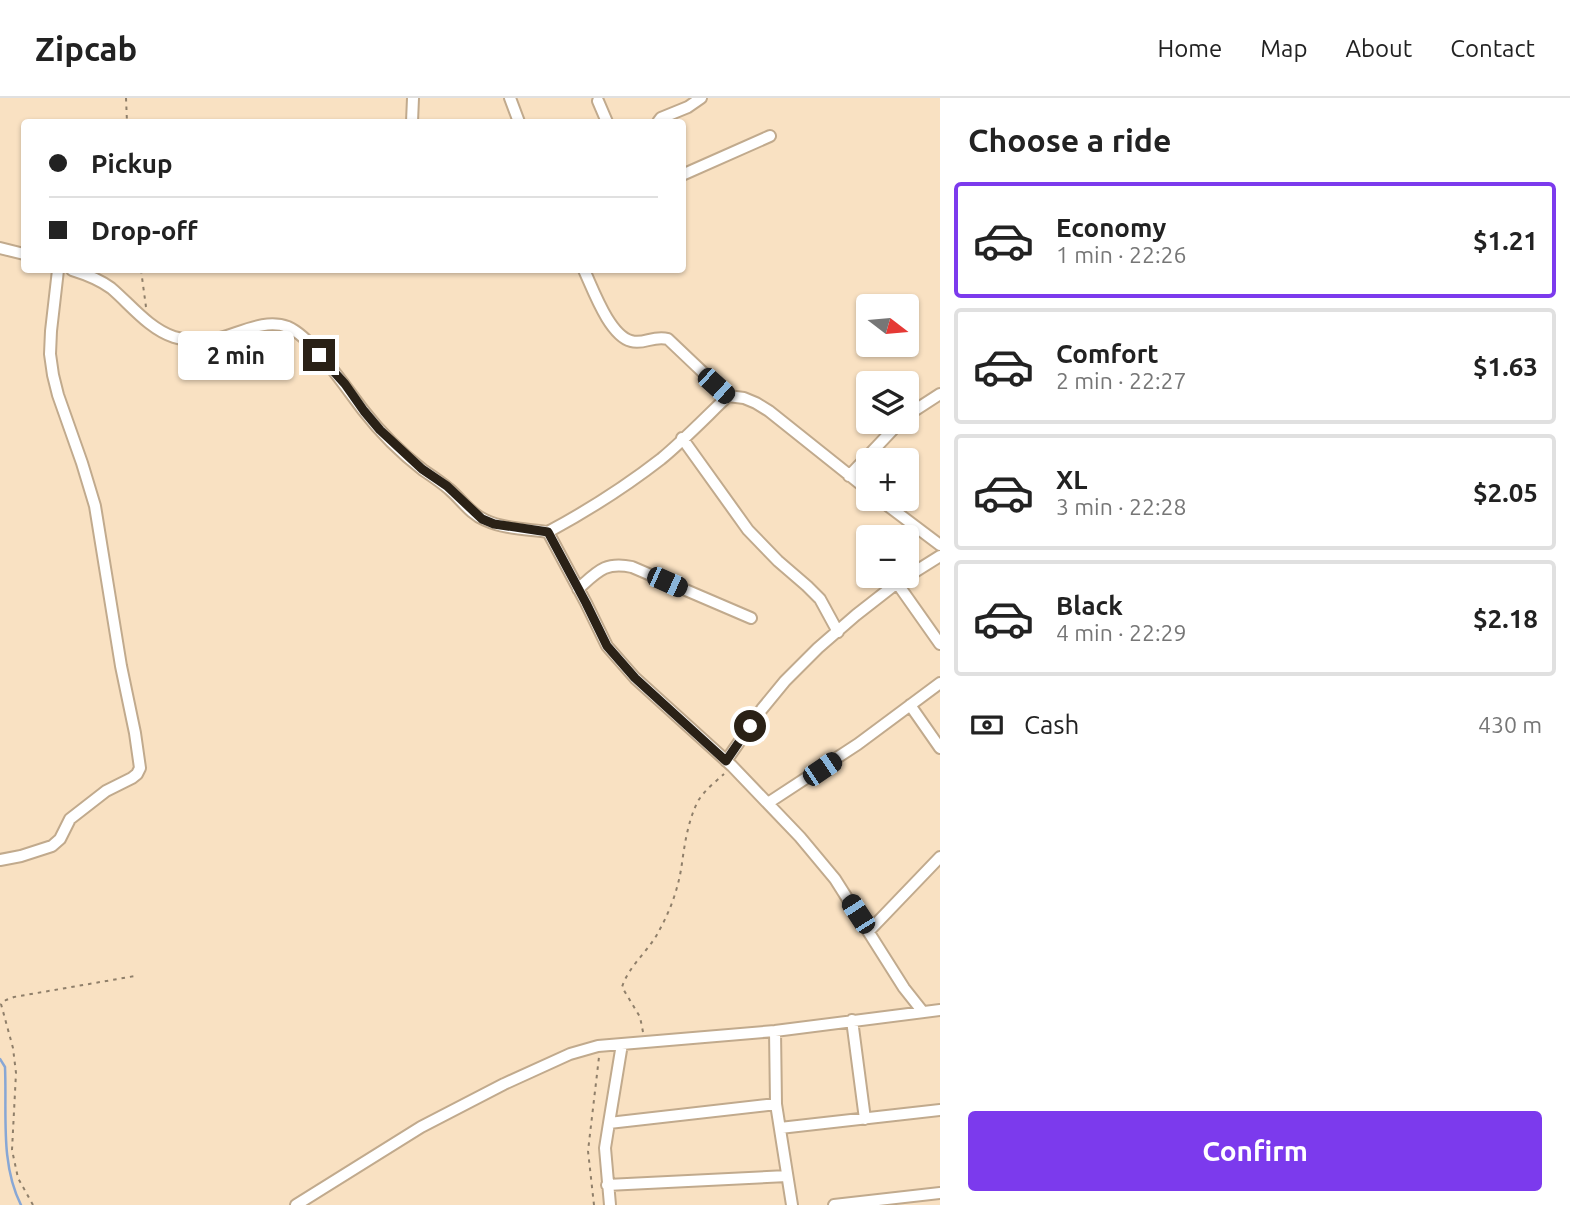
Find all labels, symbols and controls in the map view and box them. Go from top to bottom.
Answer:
text: Zipcab [35,30,137,67]
text: Home [1157,35,1222,62]
text: Map [1260,35,1307,62]
text: About [1345,35,1412,62]
text: Contact [1450,35,1535,62]
text: Choose a ride [968,122,1171,158]
text: Pickup [91,149,173,178]
icon: car [972,209,1035,272]
text: Economy [1056,213,1166,242]
text: Drop-off [91,216,198,245]
text: $1.21 [1473,226,1538,255]
text: 1 min · 22:26 [1056,242,1187,267]
north arrow [856,294,919,357]
map controls [856,294,919,588]
callout: 2 min [179,330,294,380]
icon: car [972,335,1035,398]
route end [303,339,335,371]
text: Comfort [1056,339,1159,368]
text: 2 min [207,343,265,368]
text: $1.63 [1473,352,1538,381]
car [694,364,739,408]
text: 2 min · 22:27 [1056,368,1187,393]
button: layers [856,371,919,434]
button: + [856,448,919,511]
icon: car [972,461,1035,524]
text: XL [1056,465,1087,494]
text: $2.05 [1473,478,1538,507]
text: 3 min · 22:28 [1056,494,1187,519]
button: − [856,525,919,588]
car [644,564,691,600]
icon: car [972,587,1035,650]
text: Black [1056,591,1123,620]
text: $2.18 [1473,604,1538,633]
text: 4 min · 22:29 [1056,620,1187,645]
icon: cash [968,706,1006,744]
route start [734,710,766,742]
text: Cash [1024,710,1079,739]
text: 430 m [1478,712,1542,737]
car [799,749,846,789]
car [838,891,879,937]
button: Confirm [968,1111,1542,1191]

